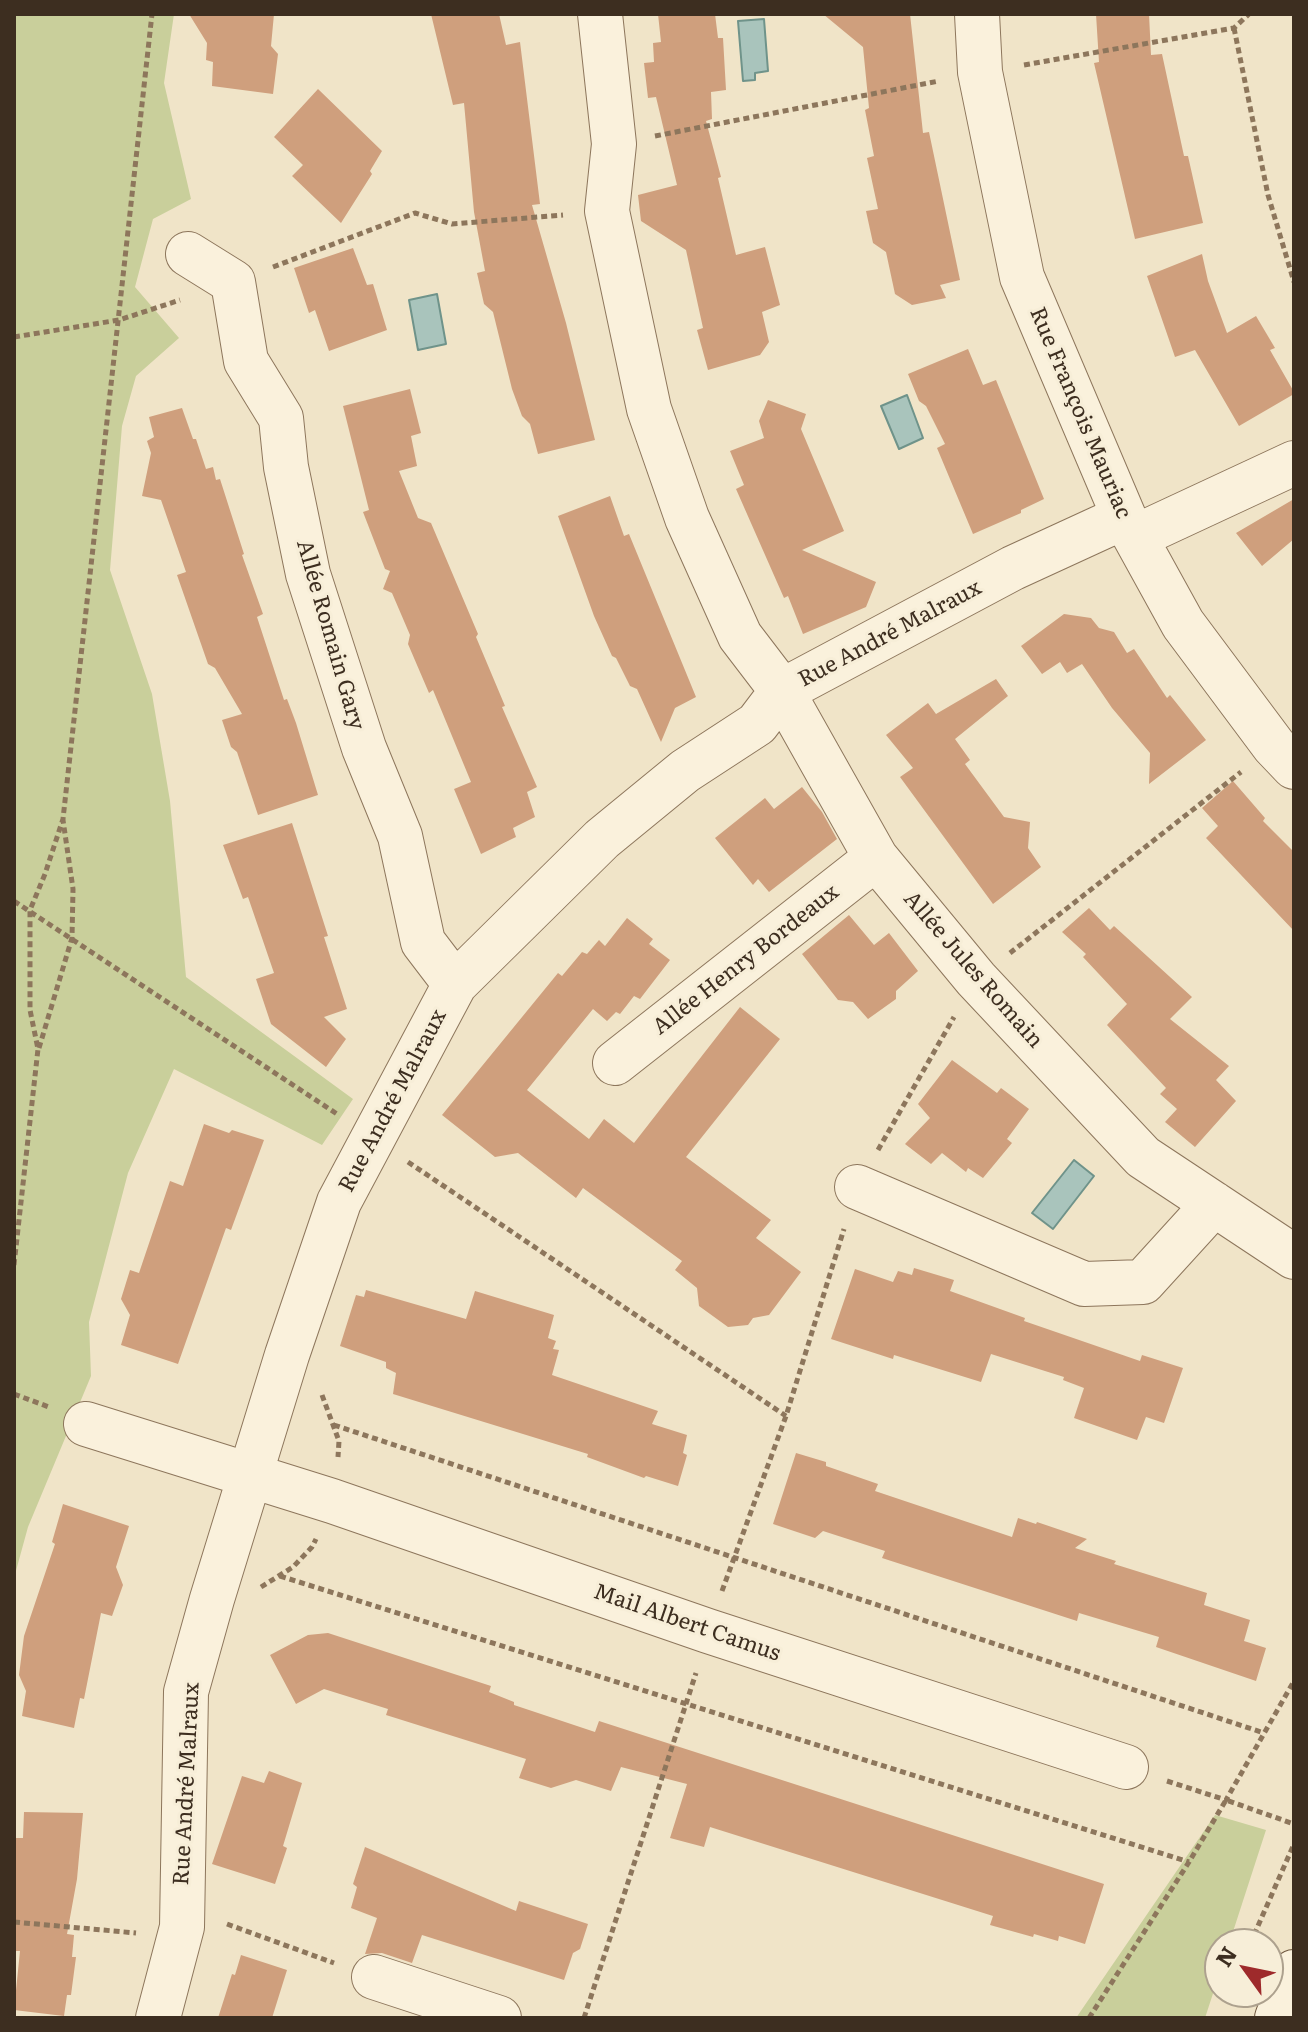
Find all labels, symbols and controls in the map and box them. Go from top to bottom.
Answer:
street label: Rue François Mauriac [1023,303,1137,523]
street label: Allée Romain Gary [290,537,370,733]
street label: Rue André Malraux [794,575,986,693]
street label: Allée Henry Bordeaux [648,879,844,1041]
street label: Allée Jules Romain [898,886,1048,1054]
street label: Rue André Malraux [334,1005,452,1197]
street label: Mail Albert Camus [590,1579,784,1667]
street label: Rue André Malraux [169,1682,205,1886]
north arrow [1204,1928,1284,2008]
text: N [1206,1939,1244,1972]

